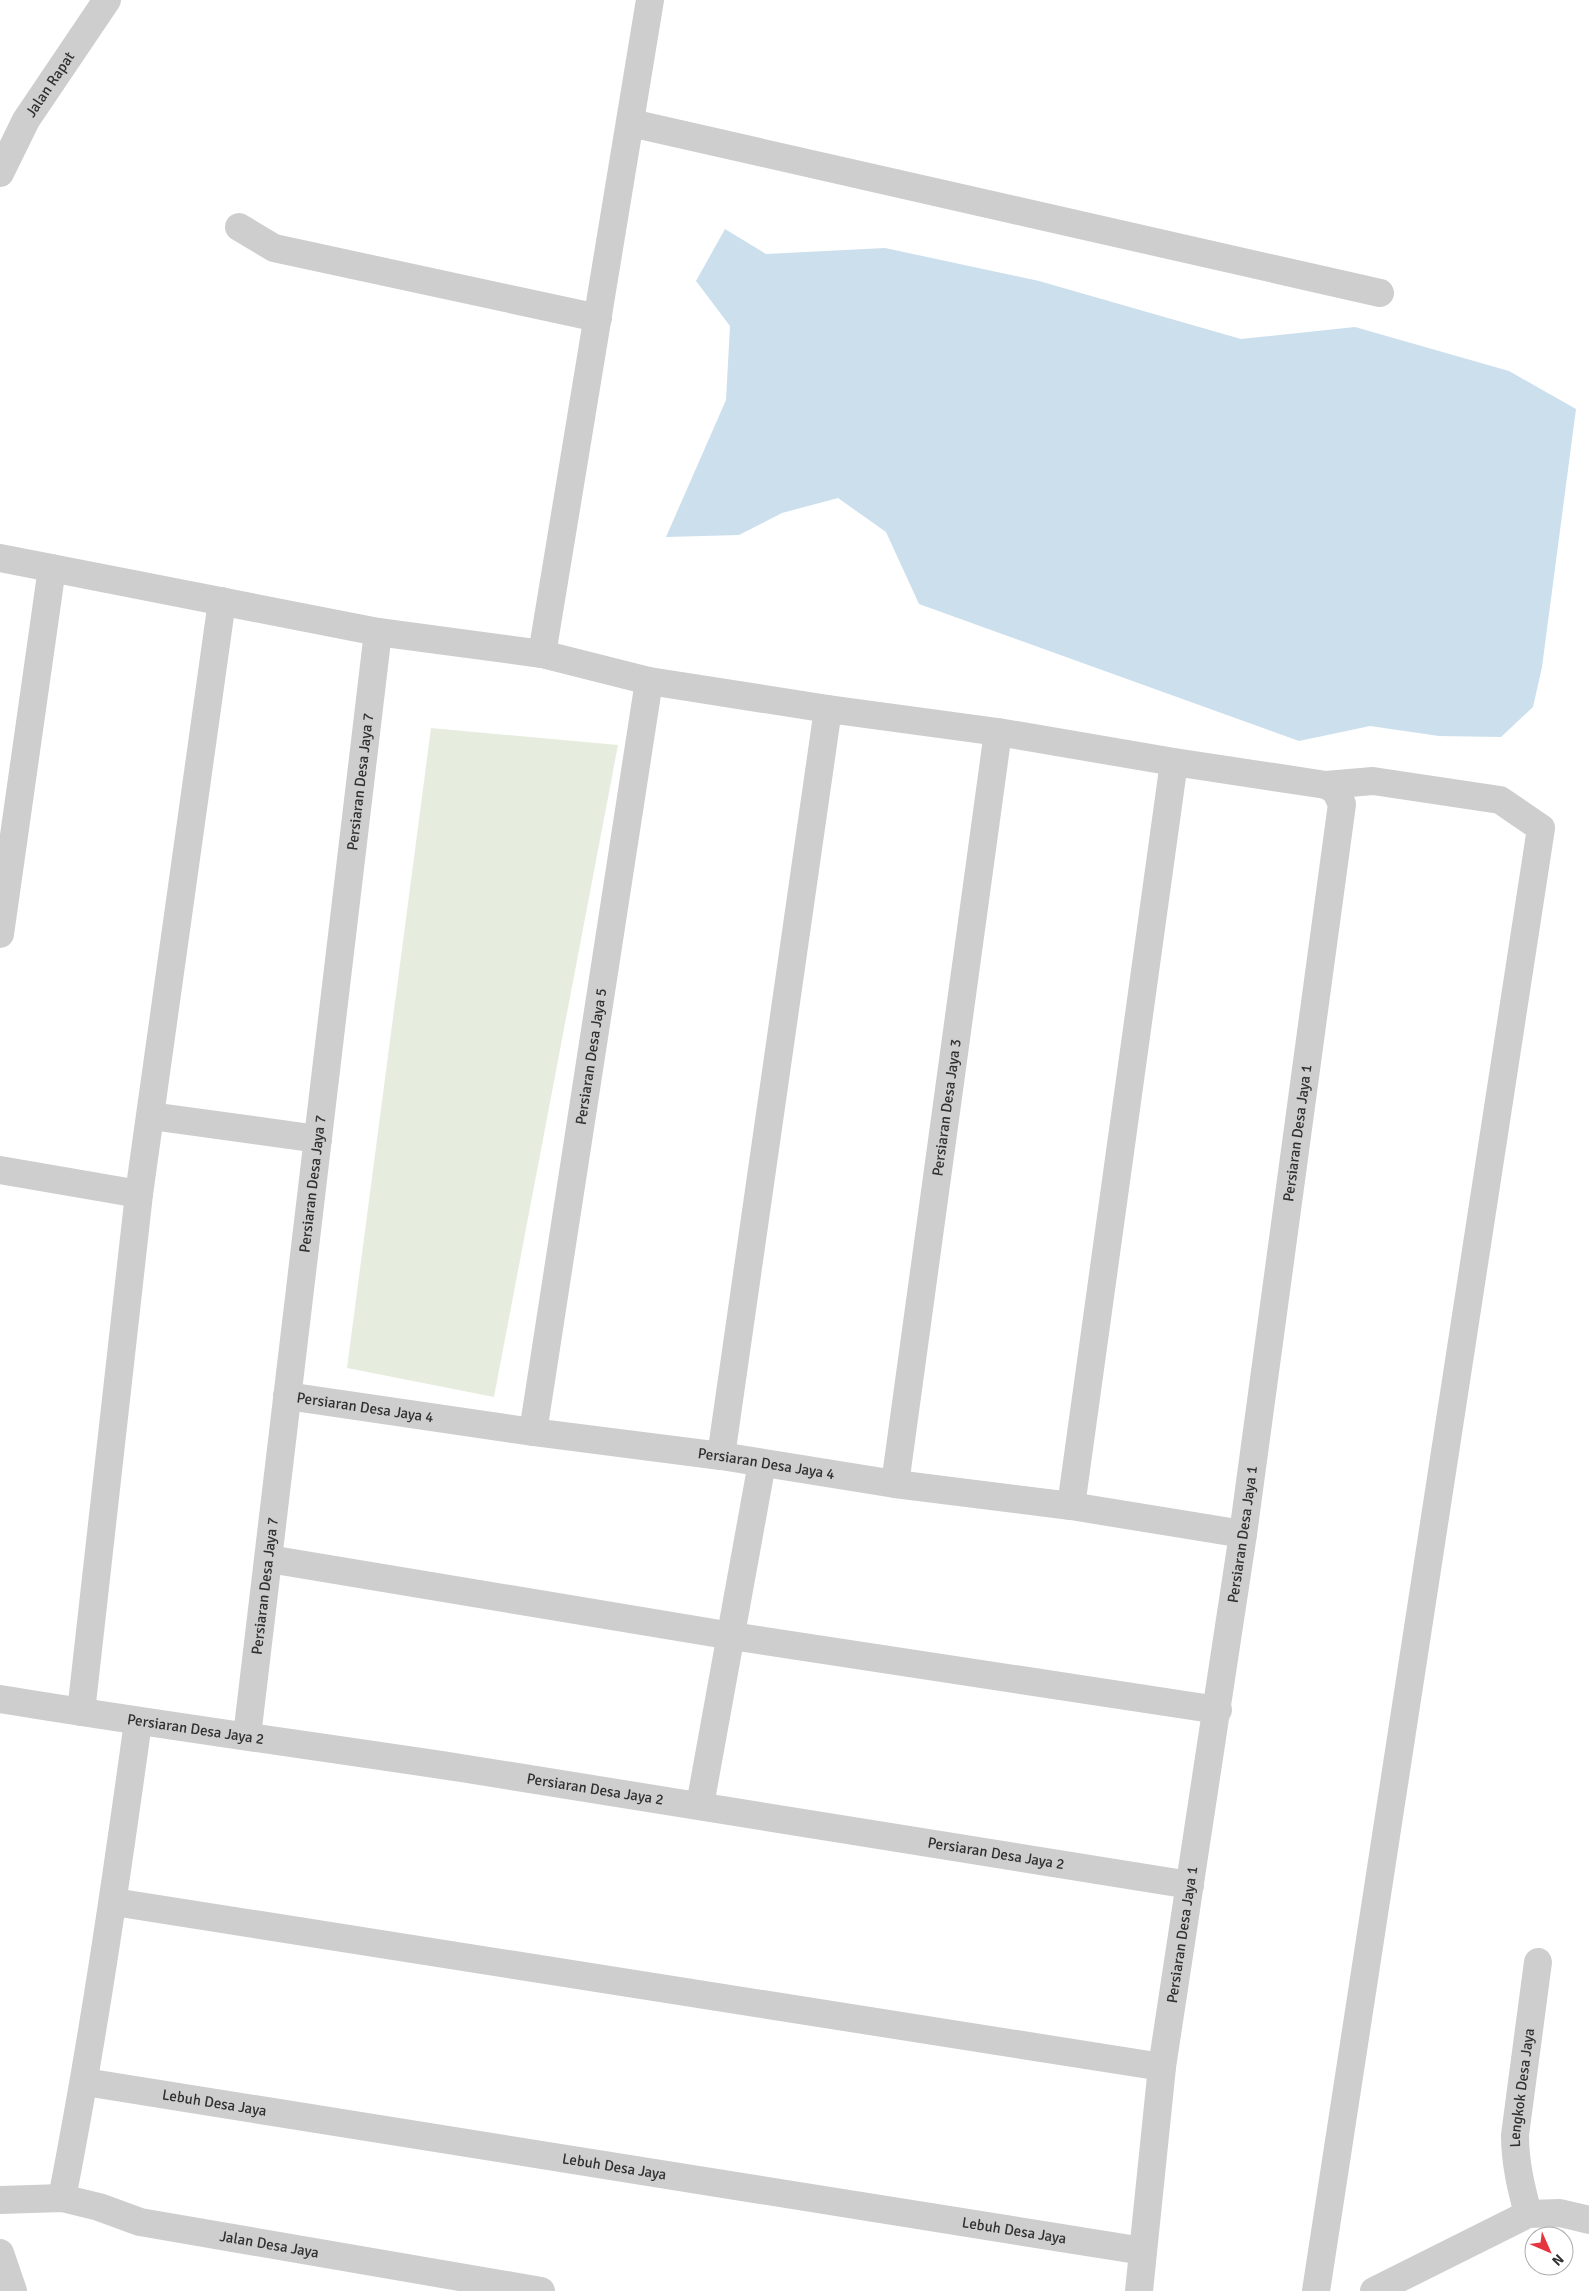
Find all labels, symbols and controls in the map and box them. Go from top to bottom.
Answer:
street label: Jalan Rapat [22,48,78,120]
street label: Persiaran Desa Jaya 7 [343,712,377,851]
street label: Persiaran Desa Jaya 5 [572,987,610,1126]
street label: Persiaran Desa Jaya 3 [928,1038,965,1177]
street label: Persiaran Desa Jaya 1 [1279,1063,1316,1203]
street label: Persiaran Desa Jaya 7 [295,1114,330,1254]
street label: Persiaran Desa Jaya 4 [295,1389,435,1426]
street label: Persiaran Desa Jaya 4 [697,1444,836,1483]
street label: Persiaran Desa Jaya 1 [1224,1465,1261,1604]
street label: Persiaran Desa Jaya 7 [248,1516,282,1656]
street label: Persiaran Desa Jaya 2 [126,1710,265,1748]
street label: Persiaran Desa Jaya 2 [525,1769,665,1809]
street label: Persiaran Desa Jaya 2 [926,1833,1066,1873]
street label: Persiaran Desa Jaya 1 [1163,1865,1201,2004]
street label: Lengkok Desa Jaya [1506,2027,1538,2148]
street label: Lebuh Desa Jaya [161,2085,268,2120]
street label: Lebuh Desa Jaya [561,2149,668,2184]
street label: Lebuh Desa Jaya [961,2213,1068,2248]
north arrow [1524,2226,1574,2276]
street label: Jalan Desa Jaya [218,2227,320,2262]
text: N [1548,2250,1567,2269]

